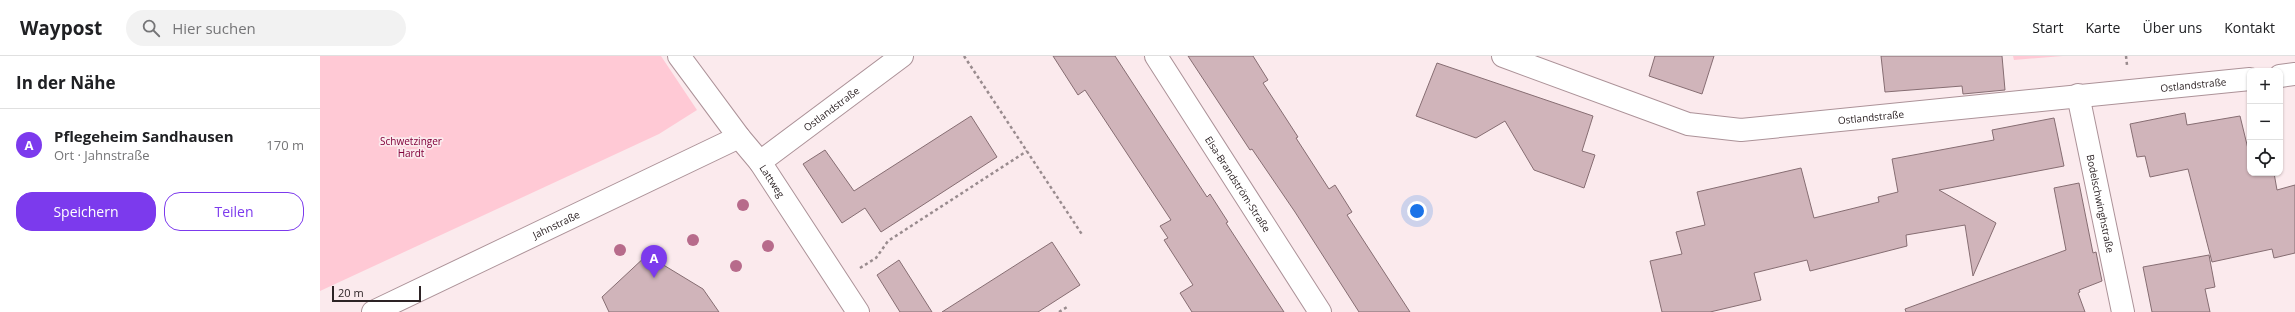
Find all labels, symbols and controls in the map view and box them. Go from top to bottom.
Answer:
search box [126,10,406,46]
text: Waypost [20,15,102,41]
icon: search [140,17,162,39]
text: Hier suchen [172,18,256,38]
text: Start [2032,18,2064,37]
text: Karte [2086,18,2120,37]
text: Über uns [2142,18,2202,37]
text: Kontakt [2224,18,2275,37]
map controls [2247,68,2283,176]
button: + [2247,68,2283,104]
text: In der Nähe [16,71,115,94]
street label: Ostlandstraße [2160,74,2227,95]
street label: Ostlandstraße [801,83,862,134]
button: − [2247,104,2283,140]
street label: Ostlandstraße [1837,107,1905,127]
text: Pflegeheim Sandhausen [54,126,234,146]
street label: Elsa-Brandström-Straße [1202,133,1274,235]
park label: Schwetzinger Hardt [380,134,442,160]
text: A [25,136,33,154]
text: 170 m [266,136,304,154]
button: locate [2247,140,2283,176]
text: Ort · Jahnstraße [54,146,150,164]
street label: Bodelschwinghstraße [2083,153,2118,255]
street label: Lattweg [756,162,789,201]
button: Speichern [16,192,156,231]
button: Teilen [164,192,304,231]
your location [1407,201,1427,221]
street label: Jahnstraße [529,207,582,242]
pin: A [641,245,667,278]
scale bar [332,284,421,303]
text: 20 m [338,285,364,300]

